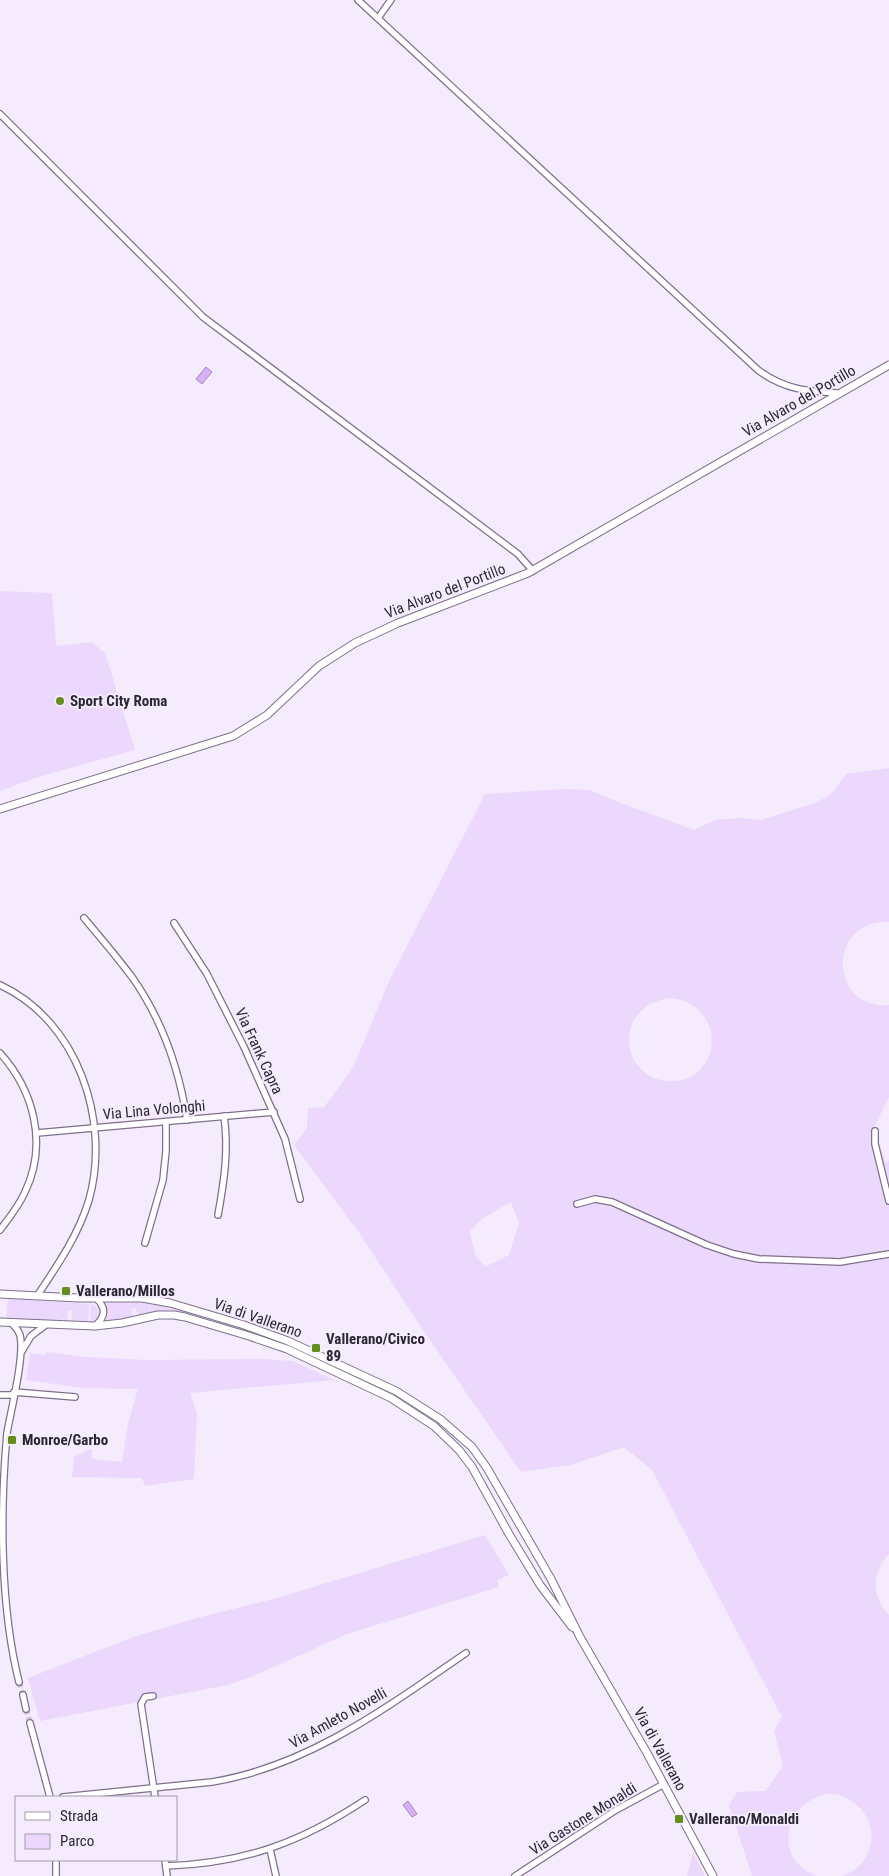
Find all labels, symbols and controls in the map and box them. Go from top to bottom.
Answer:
street label: Via Alvaro del Portillo [739,361,859,441]
street label: Via Alvaro del Portillo [382,560,508,622]
place label: Sport City Roma [70,692,167,710]
marker: Sport City Roma [54,695,66,707]
street label: Via Frank Capra [231,1005,287,1097]
street label: Via Lina Volonghi [102,1097,206,1123]
place label: Vallerano/Millos [76,1282,175,1300]
marker: Vallerano/Millos [60,1285,72,1297]
street label: Via di Vallerano [211,1294,305,1342]
place label: Vallerano/Civico 89 [326,1330,425,1365]
marker: Vallerano/Civico 89 [310,1342,322,1354]
place label: Monroe/Garbo [22,1431,108,1449]
marker: Monroe/Garbo [6,1434,18,1446]
street label: Via Amleto Novelli [286,1684,390,1752]
street label: Via di Vallerano [630,1704,690,1794]
street label: Via Gastone Monaldi [526,1779,640,1859]
legend [15,1796,178,1861]
text: Strada [60,1807,98,1825]
place label: Vallerano/Monaldi [689,1810,799,1828]
marker: Vallerano/Monaldi [673,1813,685,1825]
text: Parco [60,1832,94,1850]

